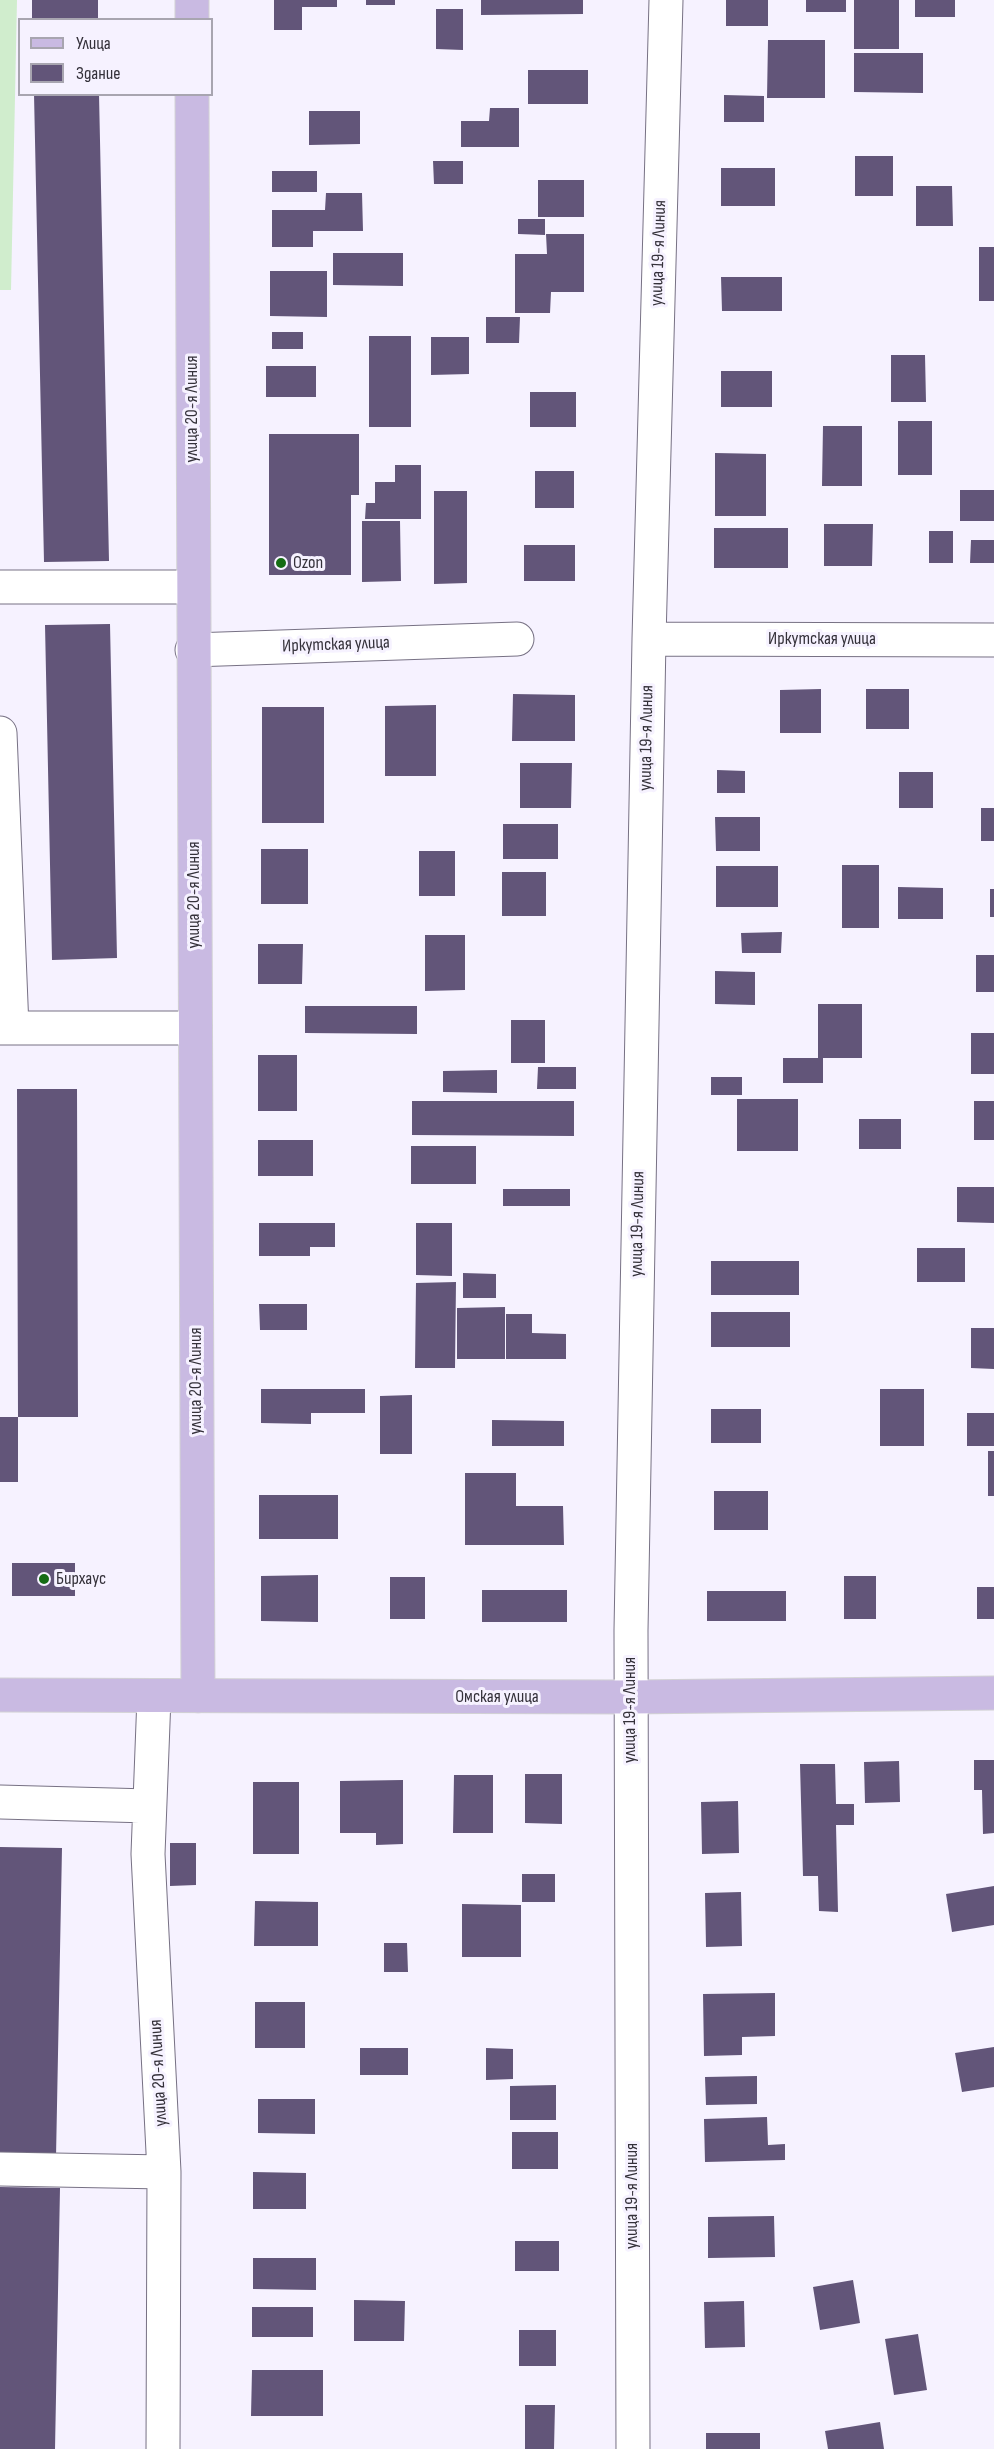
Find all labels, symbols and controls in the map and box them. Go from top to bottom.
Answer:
legend [18,18,213,96]
text: Улица [76,33,111,54]
text: Здание [76,63,121,84]
street label: улица 19-я Линия [646,200,672,306]
street label: улица 20-я Линия [181,355,203,463]
place label: Ozon [293,552,323,574]
marker: Ozon [274,556,288,570]
street label: Иркутская улица [768,628,876,650]
street label: Иркутская улица [282,632,390,658]
street label: улица 19-я Линия [635,685,659,791]
street label: улица 20-я Линия [183,841,205,949]
street label: улица 19-я Линия [626,1171,650,1277]
street label: улица 20-я Линия [185,1327,207,1435]
place label: Бирхаус [56,1568,106,1590]
marker: Бирхаус [37,1572,51,1586]
street label: улица 19-я Линия [619,1657,641,1763]
street label: Омская улица [455,1686,539,1708]
street label: улица 20-я Линия [145,2019,173,2127]
street label: улица 19-я Линия [621,2143,643,2249]

